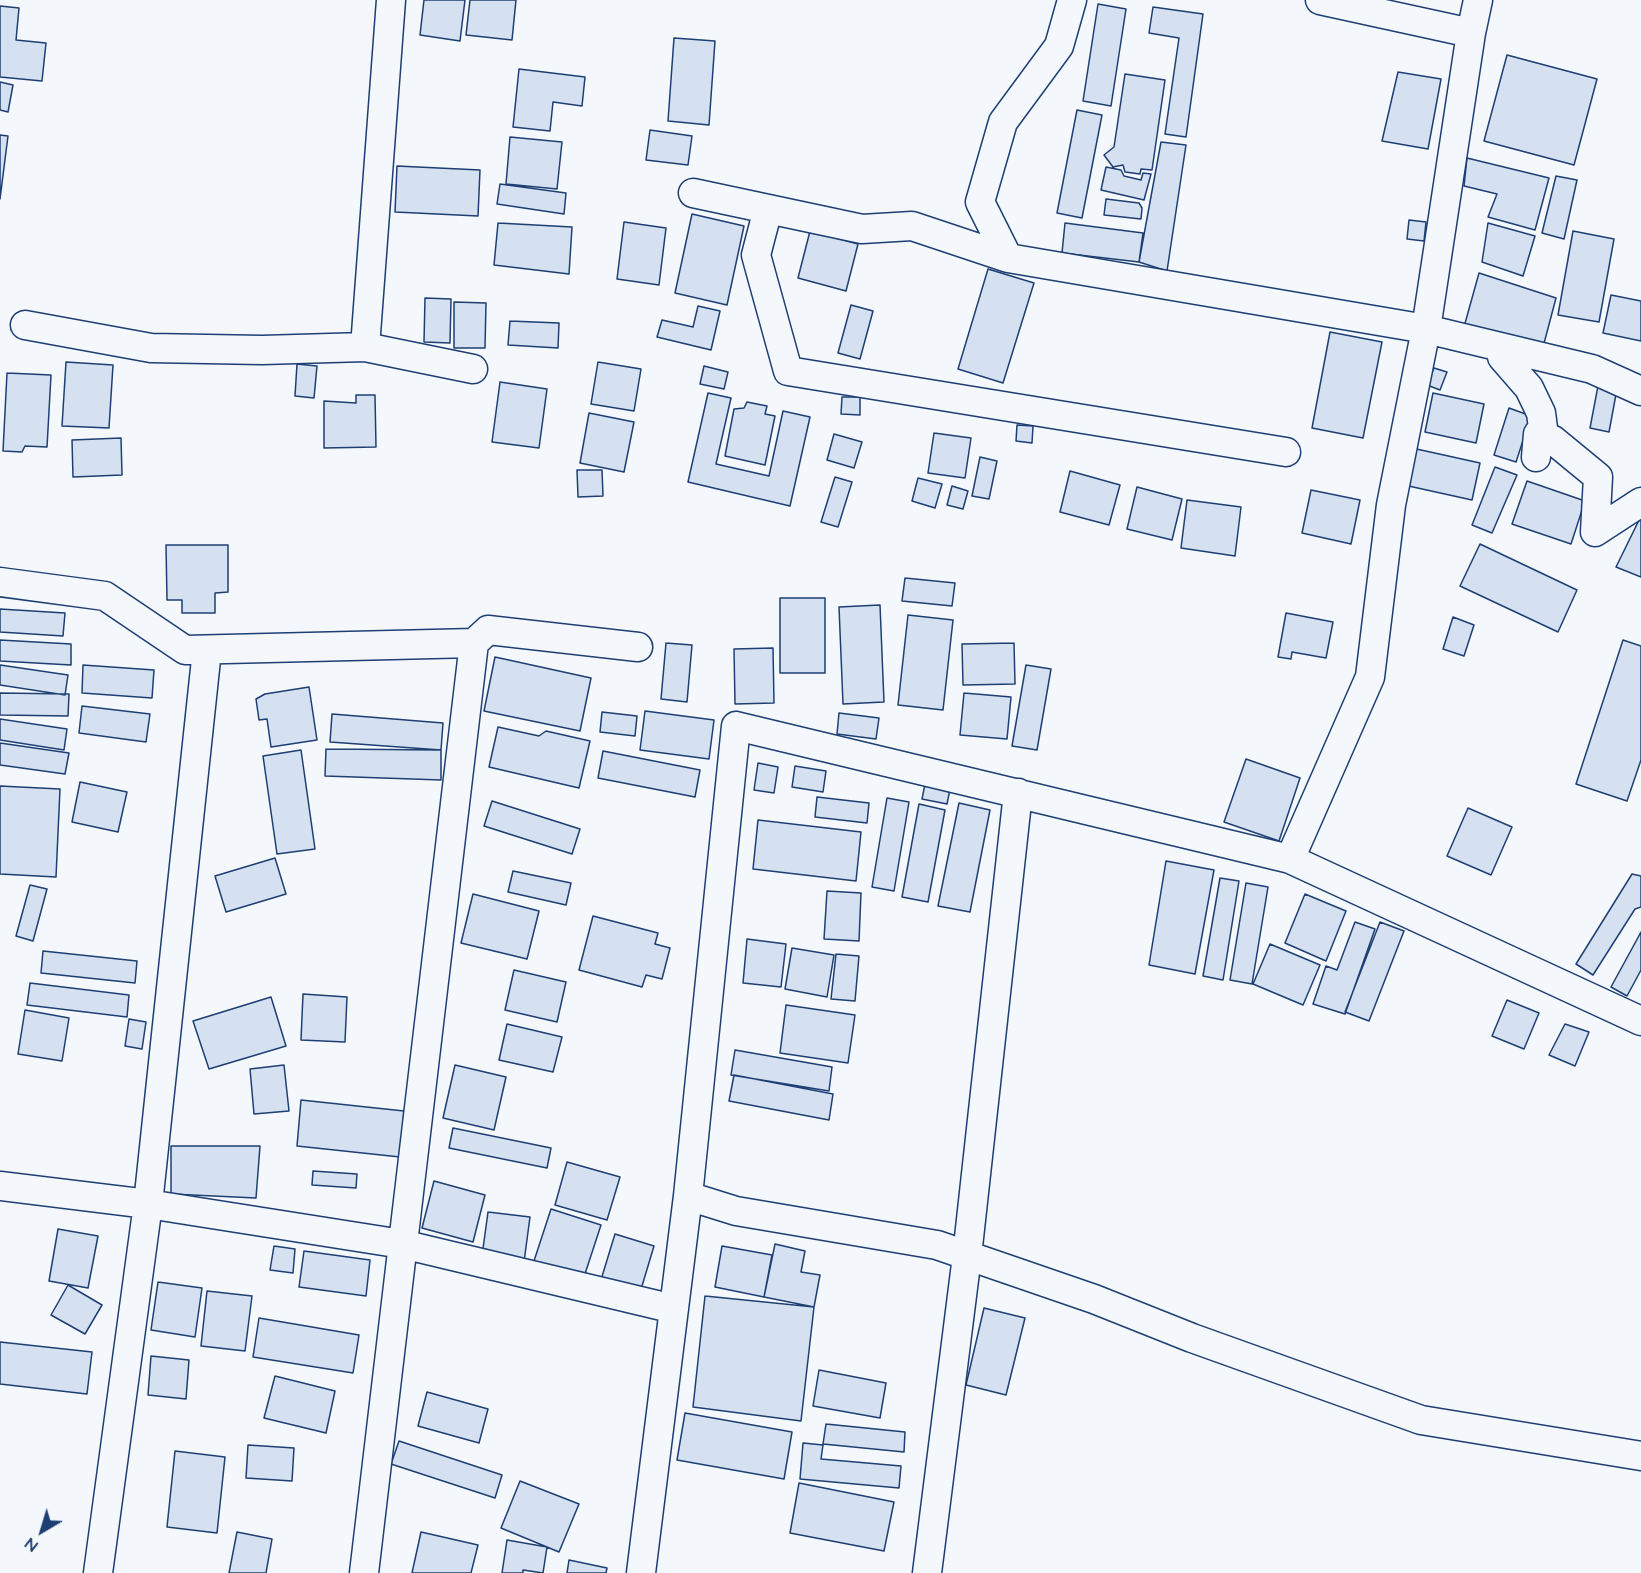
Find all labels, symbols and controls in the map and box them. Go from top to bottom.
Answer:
north arrow [12,1501,72,1561]
text: N [20,1534,41,1557]

